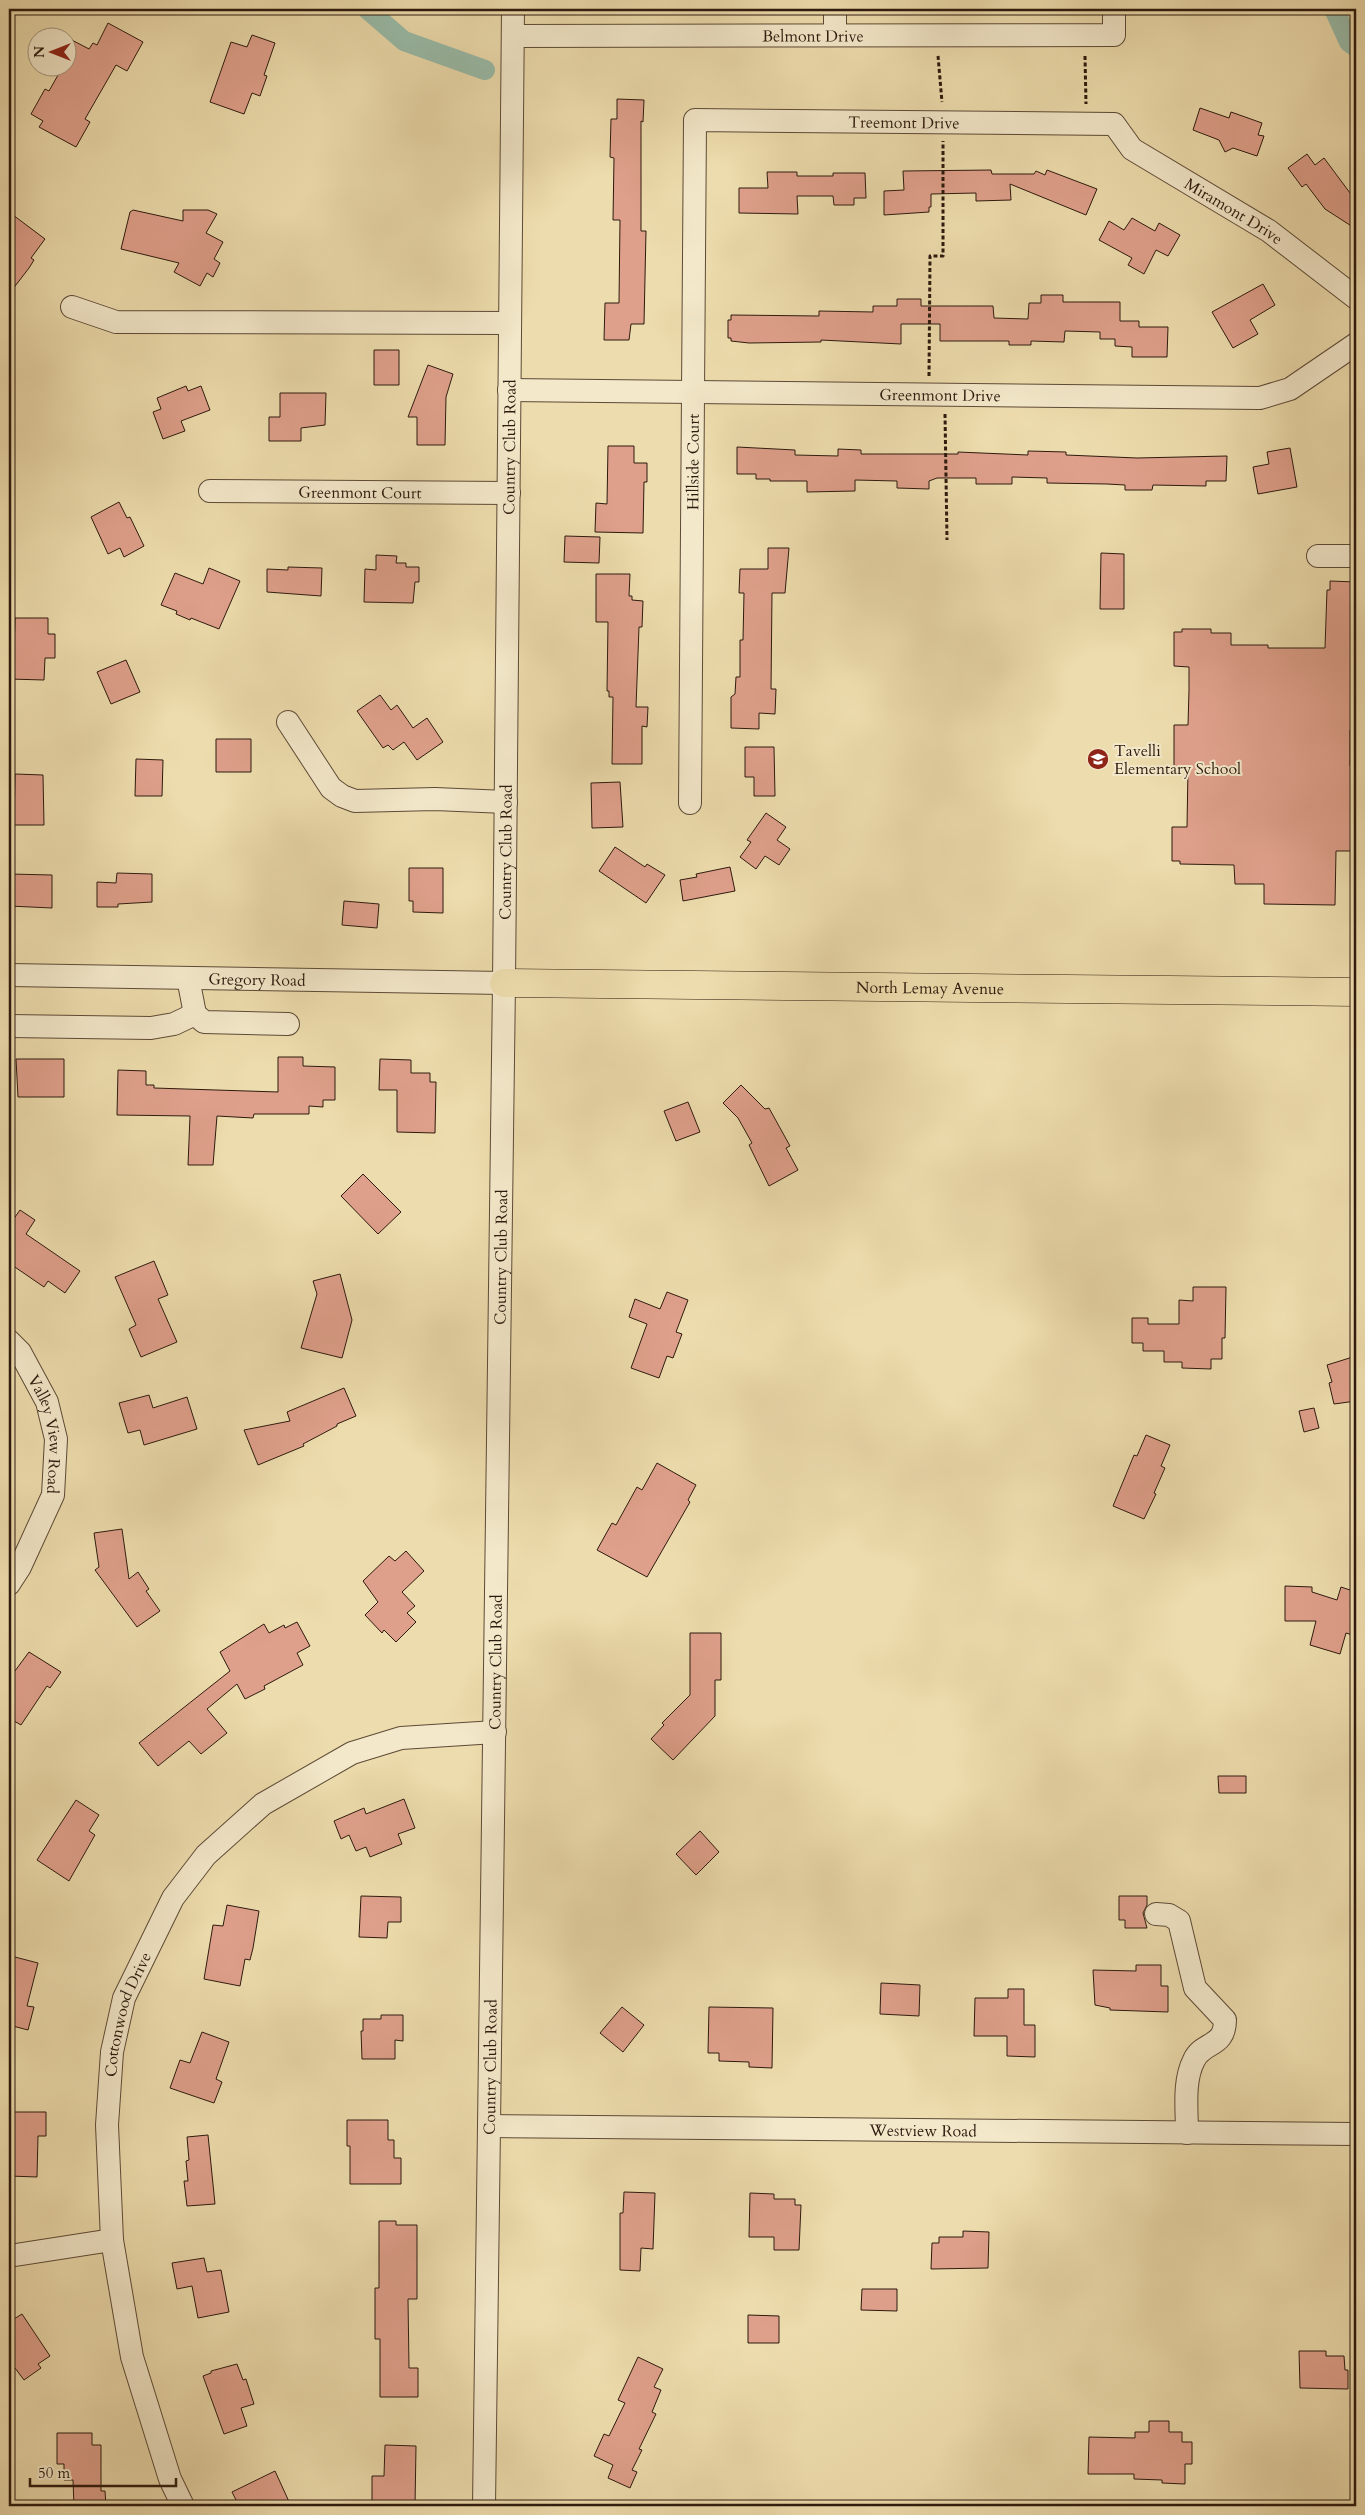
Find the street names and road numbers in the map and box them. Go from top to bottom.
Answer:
street label: Belmont Drive [762,25,864,48]
street label: Treemont Drive [848,111,960,135]
street label: Miramont Drive [1180,173,1287,250]
street label: Country Club Road [498,379,522,515]
street label: Greenmont Drive [879,384,1001,407]
street label: Hillside Court [682,414,705,510]
street label: Greenmont Court [298,482,422,504]
street label: Country Club Road [495,784,518,920]
street label: Gregory Road [208,968,306,992]
street label: North Lemay Avenue [856,977,1004,1000]
street label: Country Club Road [490,1189,513,1325]
street label: Valley View Road [22,1371,66,1495]
street label: Country Club Road [484,1594,508,1730]
street label: Cottonwood Drive [100,1949,157,2078]
street label: Country Club Road [479,1999,503,2135]
street label: Westview Road [868,2119,977,2143]

